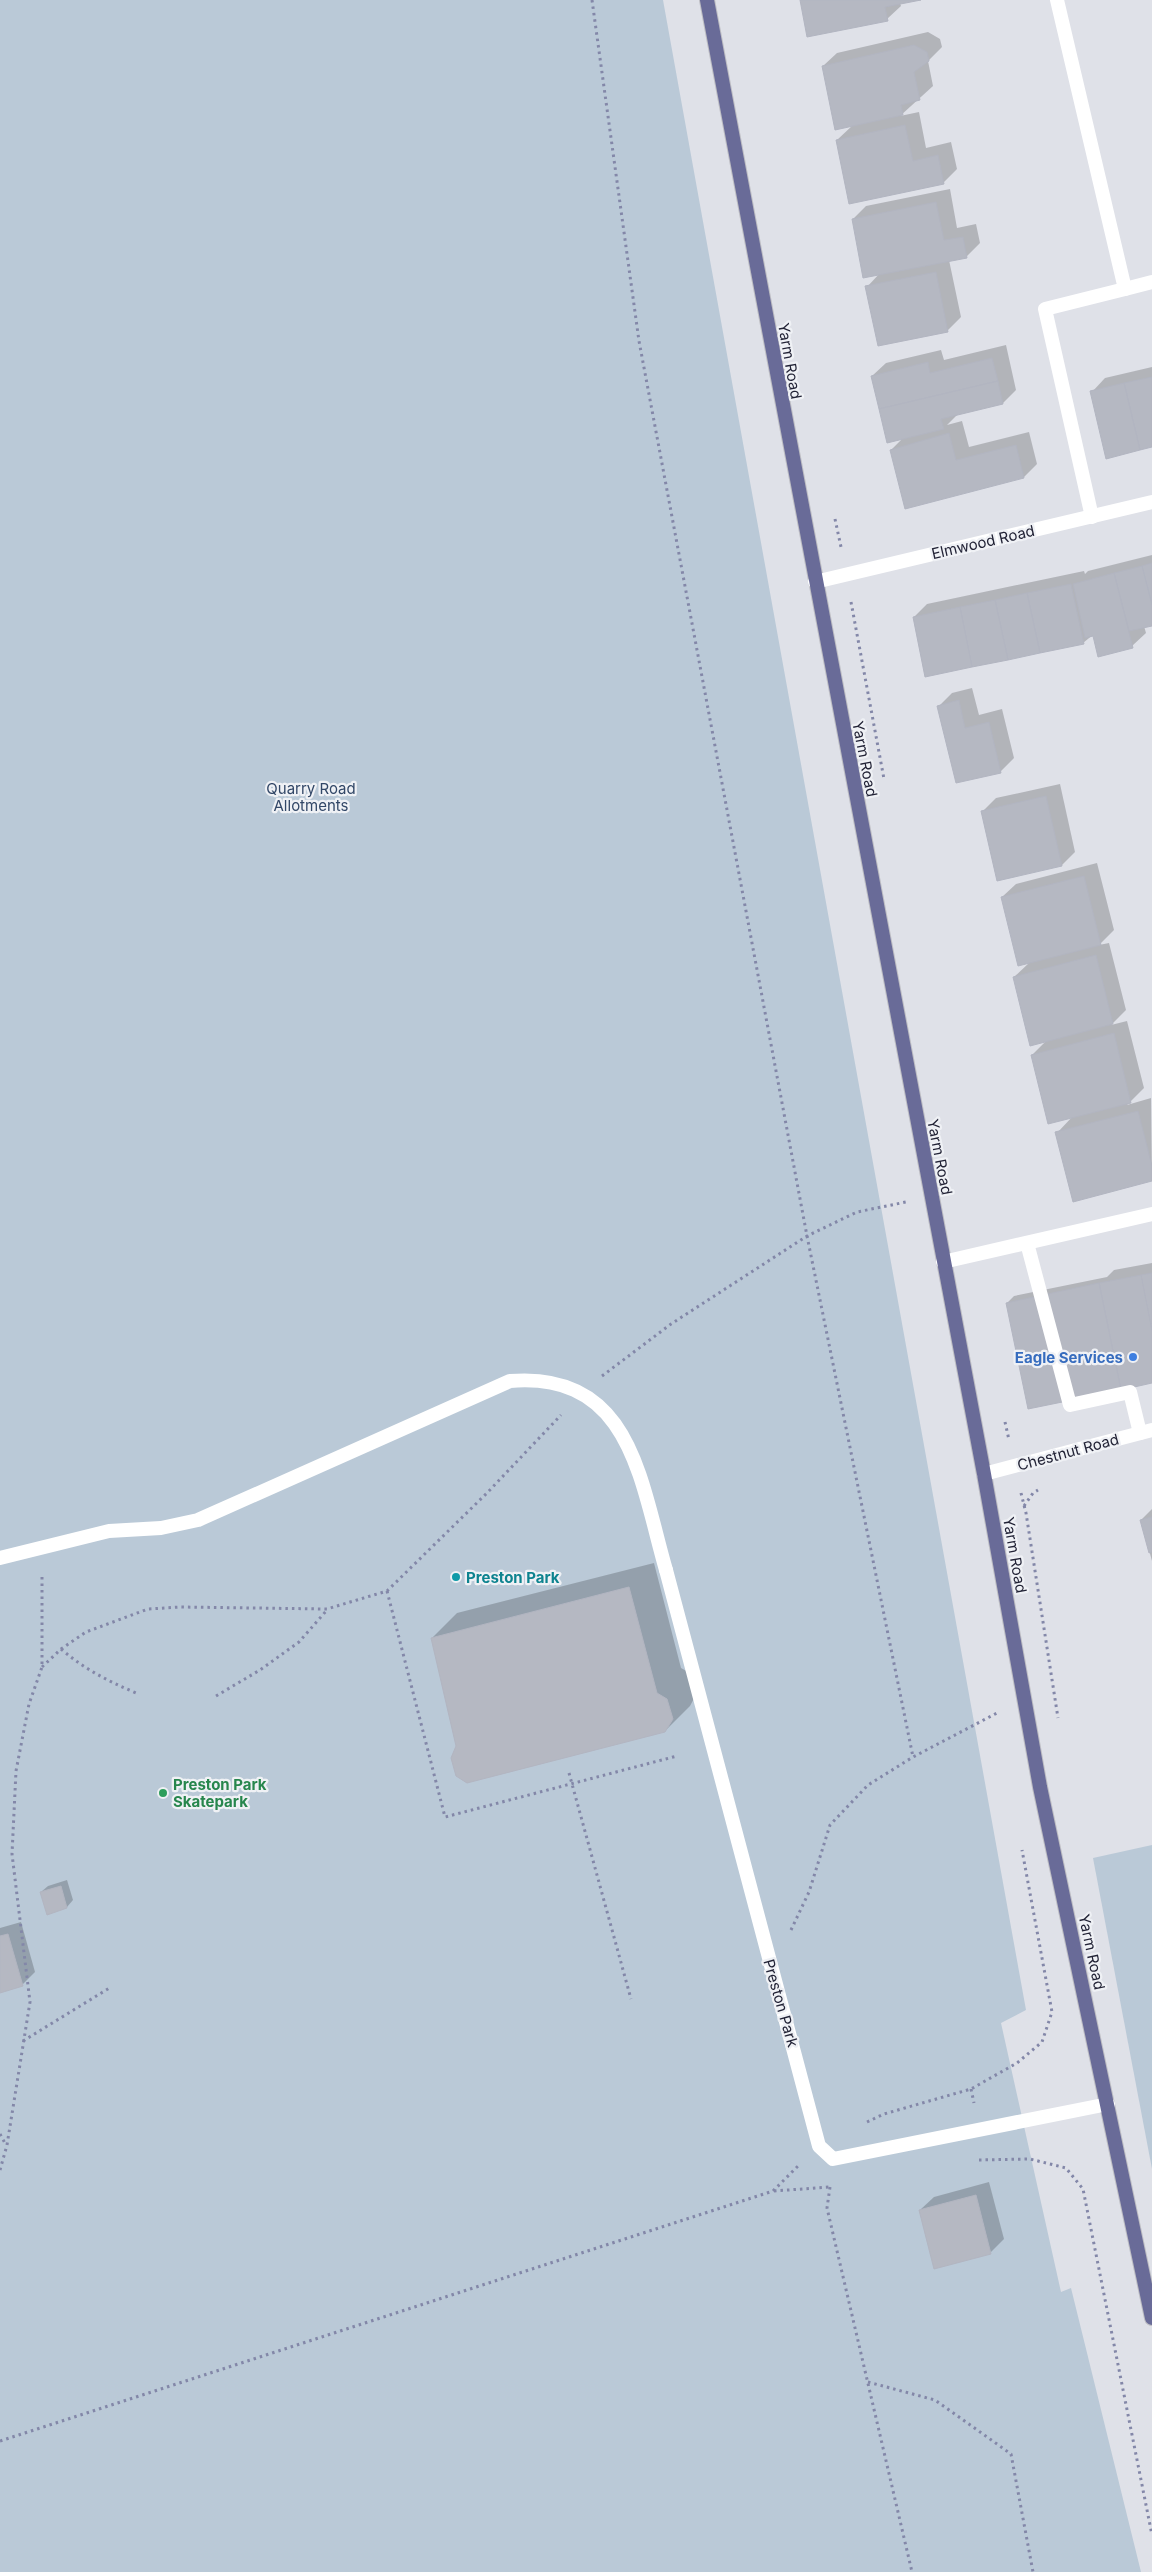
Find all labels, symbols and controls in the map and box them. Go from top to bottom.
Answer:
street label: Yarm Road [774,321,806,401]
street label: Elmwood Road [930,521,1036,563]
street label: Yarm Road [848,719,882,799]
park label: Quarry Road Allotments [266,779,356,815]
street label: Yarm Road [923,1117,957,1197]
place label: Eagle Services [1015,1348,1123,1367]
marker: Eagle Services [1127,1351,1139,1363]
street label: Chestnut Road [1015,1429,1121,1475]
street label: Yarm Road [999,1515,1031,1595]
place label: Preston Park [466,1568,560,1587]
marker: Preston Park [450,1571,462,1583]
place label: Preston Park Skatepark [173,1775,267,1811]
marker: Preston Park Skatepark [157,1787,169,1799]
street label: Yarm Road [1075,1912,1109,1992]
street label: Preston Park [759,1957,803,2050]

